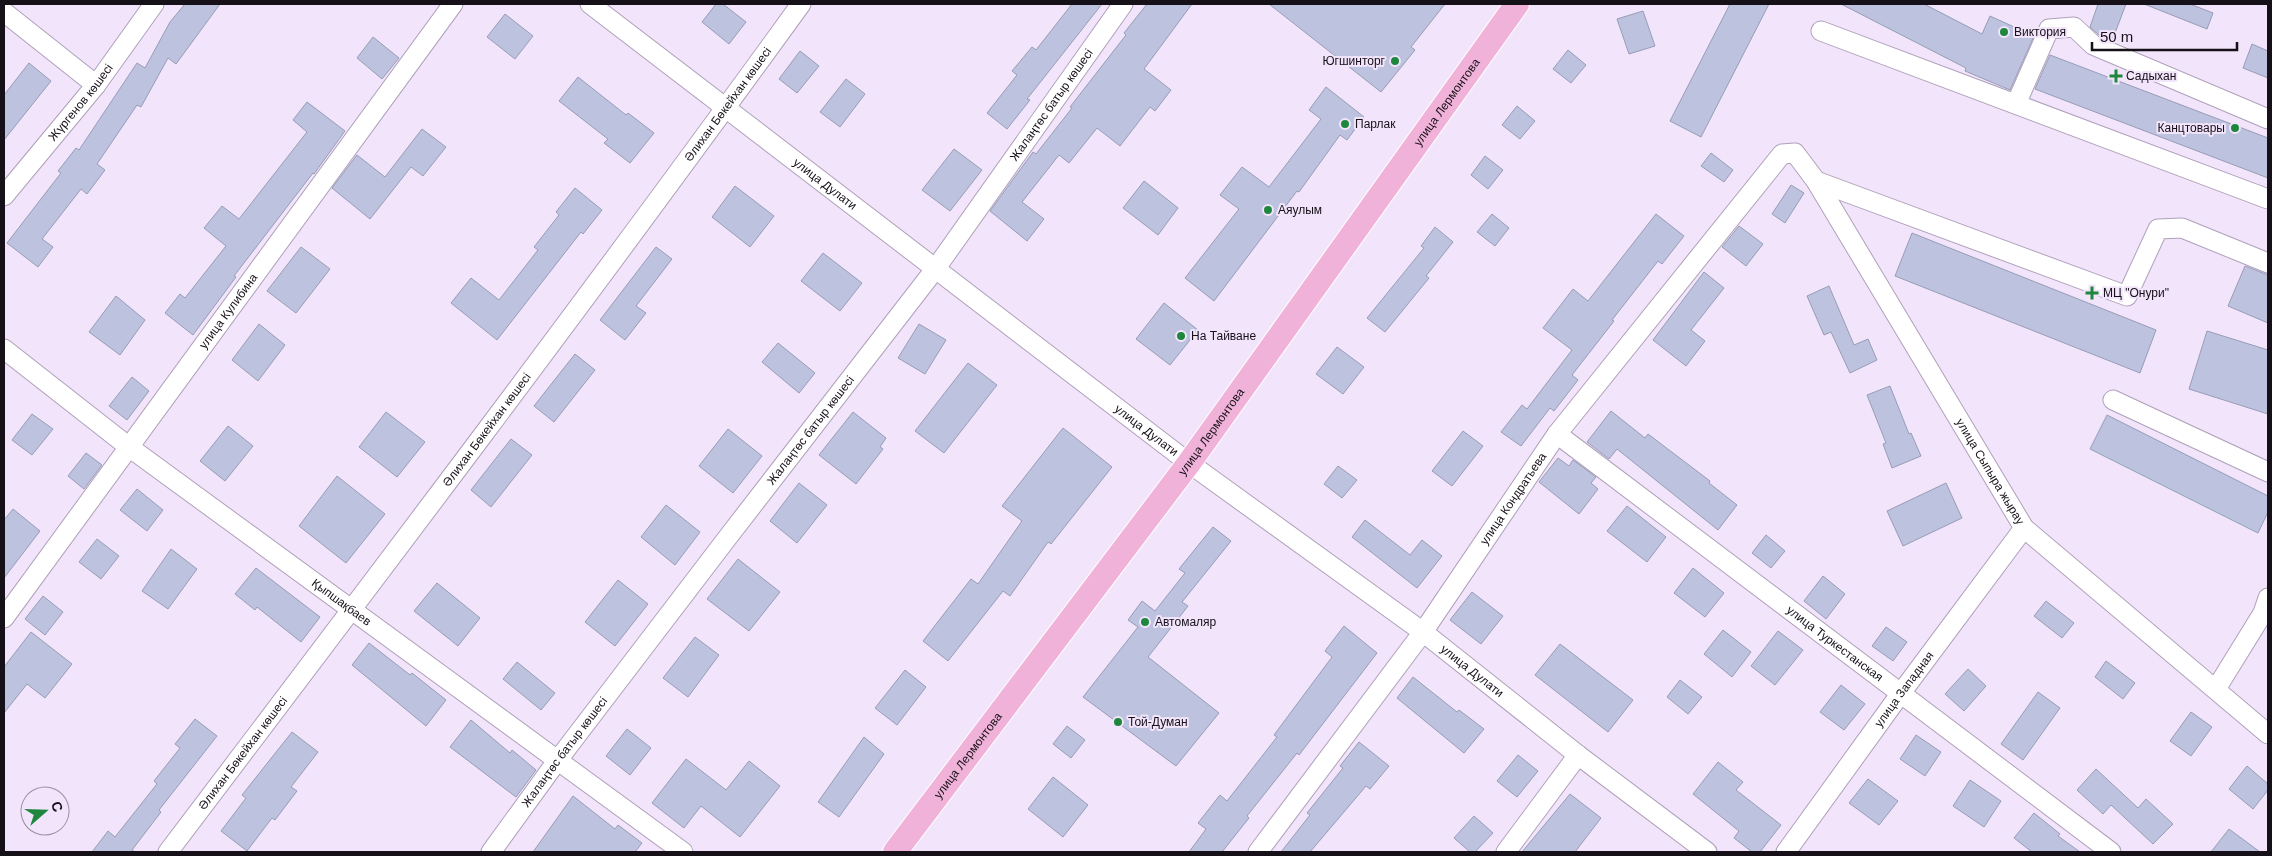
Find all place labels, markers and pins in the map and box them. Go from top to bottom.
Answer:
place label: Виктория [2014,25,2066,39]
marker: Виктория [1998,26,2010,38]
place label: Югшинторг [1322,54,1386,68]
marker: Югшинторг [1389,55,1401,67]
place label: Садыхан [2126,69,2176,83]
marker: Садыхан [2110,70,2122,82]
place label: Парлак [1355,117,1396,131]
marker: Парлак [1339,118,1351,130]
place label: Канцтовары [2158,121,2225,135]
marker: Канцтовары [2229,122,2241,134]
place label: Аяулым [1278,203,1322,217]
marker: Аяулым [1262,204,1274,216]
marker: МЦ "Онури" [2085,286,2099,300]
place label: МЦ "Онури" [2103,286,2169,300]
place label: На Тайване [1191,329,1256,343]
marker: На Тайване [1175,330,1187,342]
place label: Автомаляр [1155,615,1217,629]
marker: Автомаляр [1139,616,1151,628]
place label: Той-Думан [1128,715,1188,729]
marker: Той-Думан [1112,716,1124,728]

